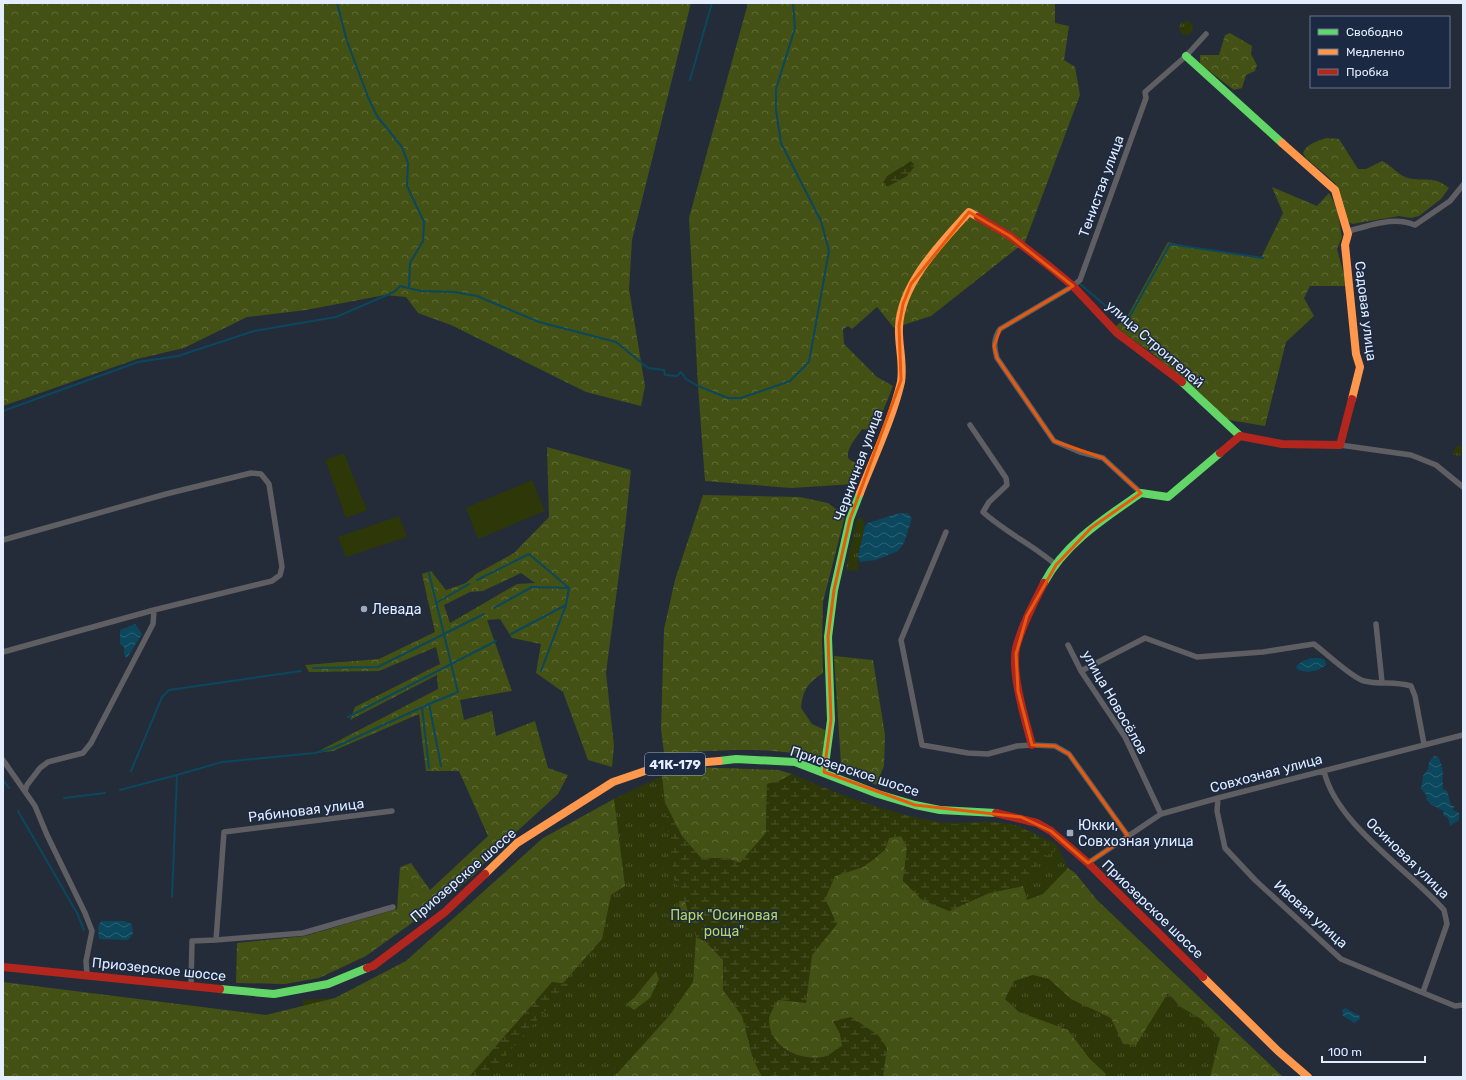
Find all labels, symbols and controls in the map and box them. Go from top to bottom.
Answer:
legend [1310,16,1450,88]
text: Свободно [1346,25,1403,39]
text: Медленно [1346,45,1405,59]
text: Пробка [1346,65,1389,79]
street label: Тенистая улица [1075,133,1128,239]
street label: Садовая улица [1351,260,1380,362]
street label: улица Строителей [1102,297,1207,392]
street label: Черничная улица [830,407,887,523]
place label: Левада [372,601,421,618]
marker: Левада [359,604,369,614]
street label: улица Новосёлов [1078,647,1151,757]
street label: Приозерское шоссе [788,743,922,800]
street label: Совхозная улица [1208,750,1324,797]
road number: 41К-179 [645,753,705,775]
street label: Рябиновая улица [247,795,365,826]
street label: Осиновая улица [1362,814,1453,902]
place label: Юкки, Совхозная улица [1078,817,1194,850]
street label: Приозерское шоссе [407,825,520,926]
marker: Юкки, Совхозная улица [1065,828,1075,838]
street label: Приозерское шоссе [1098,856,1207,962]
street label: Ивовая улица [1270,877,1351,952]
park label: Парк "Осиновая роща" [670,907,778,940]
street label: Приозерское шоссе [91,954,227,985]
scale bar [1322,1038,1425,1064]
text: 100 m [1328,1045,1362,1059]

